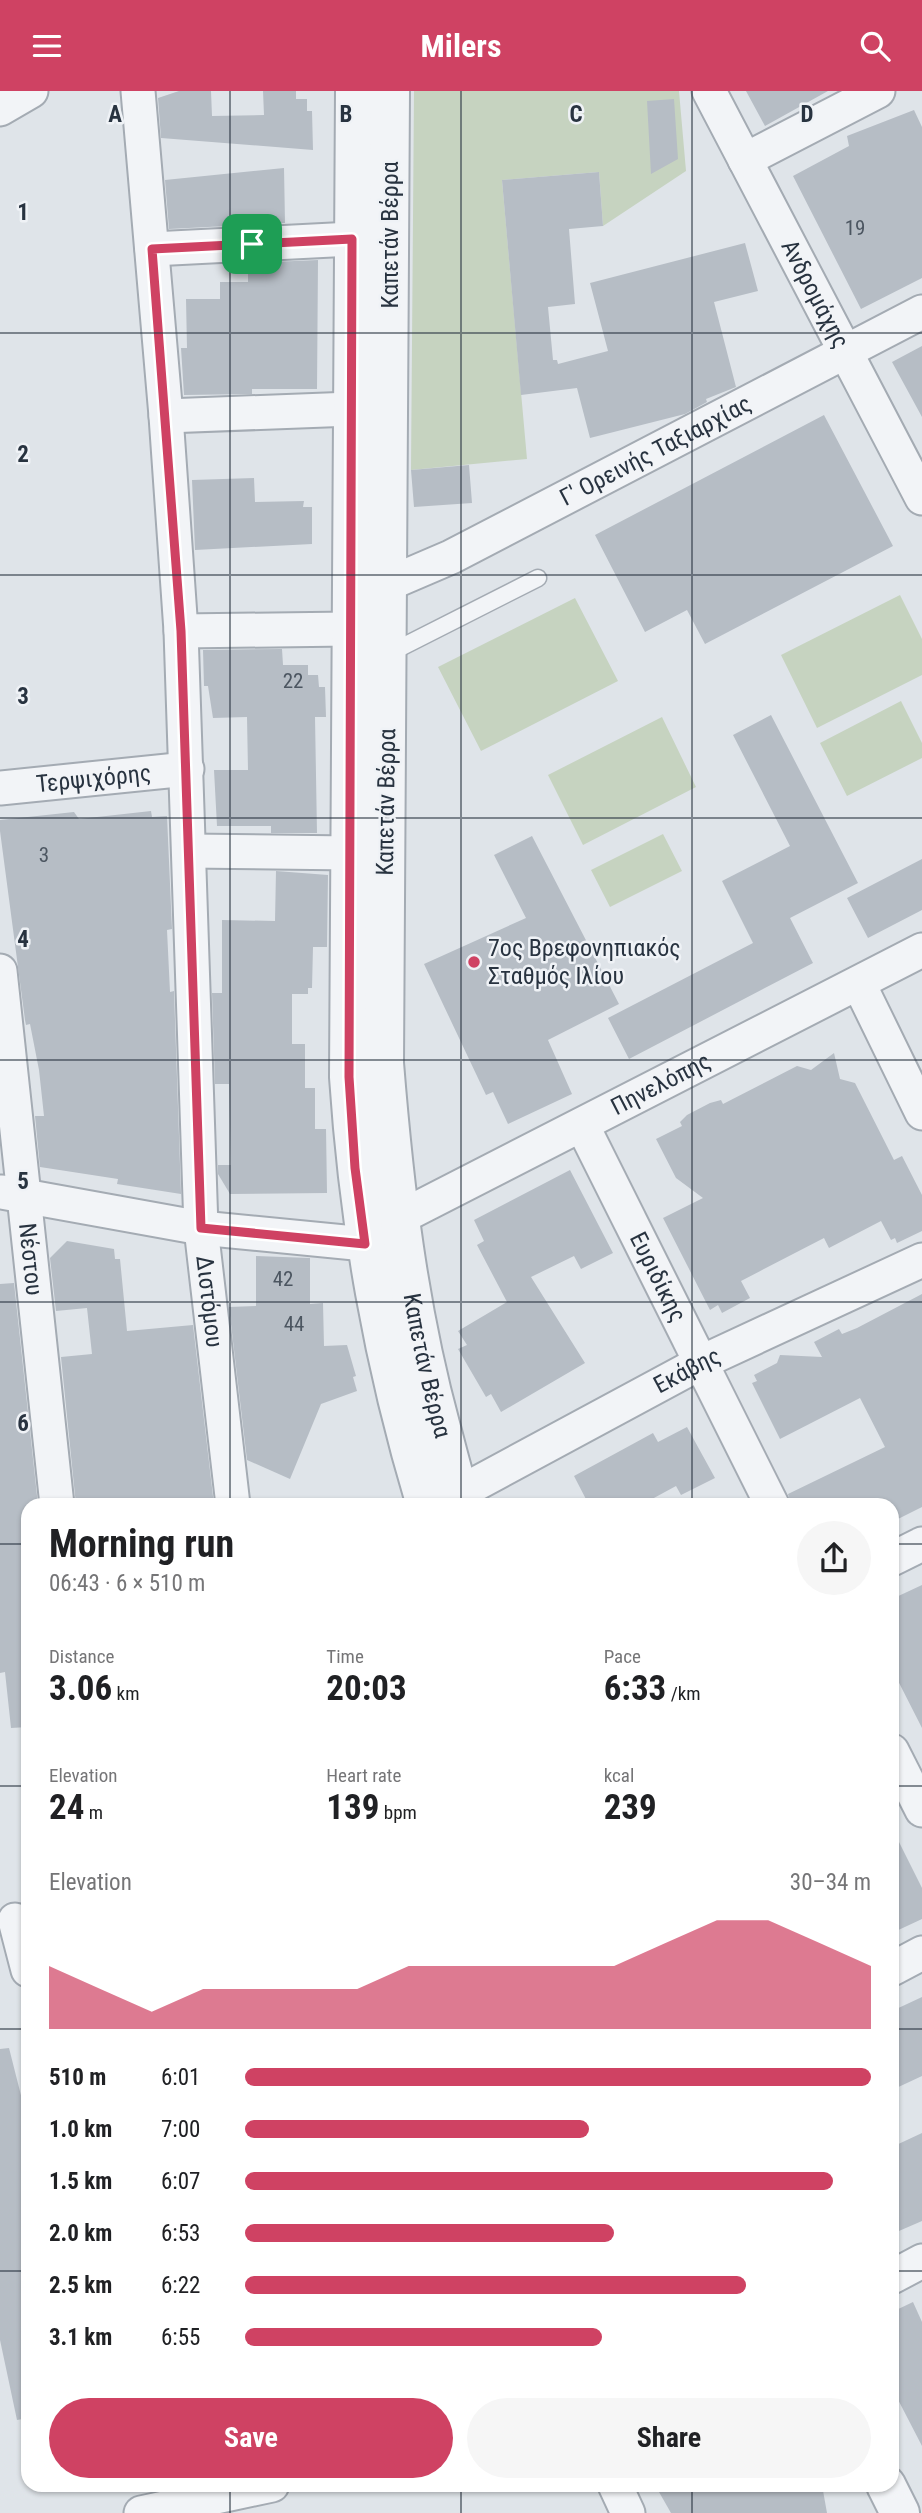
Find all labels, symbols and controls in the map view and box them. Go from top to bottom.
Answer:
icon: menu [28,27,66,65]
text: Milers [421,27,501,65]
icon: search [856,27,894,65]
text: A [108,101,122,128]
text: B [340,101,352,128]
text: C [569,101,583,128]
text: D [801,101,814,128]
street label: Καπετάν Βέρρα [376,161,404,309]
text: 1 [17,199,29,226]
pin [222,214,282,274]
house number: 19 [845,216,865,240]
icon: arrive [233,225,271,263]
street label: Ανδρομάχης [775,235,855,353]
street label: Γ' Ορεινής Ταξιαρχίας [555,389,756,512]
text: 2 [17,441,29,468]
house number: 22 [283,669,303,693]
text: 3 [17,683,29,710]
street label: Καπετάν Βέρρα [371,728,401,876]
street label: Τερψιχόρης [35,759,152,798]
house number: 3 [39,843,49,867]
text: 4 [17,926,29,953]
place label: 7ος Βρεφονηπιακός Σταθμός Ιλίου [488,934,681,990]
marker: 7ος Βρεφονηπιακός Σταθμός Ιλίου [466,954,482,970]
street label: Πηνελόπης [606,1047,715,1121]
text: 5 [17,1168,29,1195]
street label: Νέστου [13,1222,49,1297]
street label: Ευριδίκης [624,1228,692,1327]
street label: Διστόμου [190,1254,229,1349]
house number: 42 [273,1267,293,1291]
street label: Καπετάν Βέρρα [398,1291,457,1441]
house number: 44 [284,1312,304,1336]
street label: Εκάβης [649,1341,725,1399]
text: 6 [17,1410,29,1437]
button: share [797,1521,871,1595]
text: Morning run [49,1522,234,1566]
text: 06:43 · 6 × 510 m [49,1570,205,1597]
text: Distance [49,1645,114,1668]
text: Time [326,1645,364,1668]
text: Pace [604,1645,641,1668]
text: 3.06 [49,1668,112,1709]
text: 20:03 [326,1668,407,1709]
text: 6:33 [604,1668,666,1709]
text: km [112,1682,139,1705]
text: /km [666,1682,701,1705]
text: Elevation [49,1764,117,1787]
text: Heart rate [326,1764,401,1787]
text: kcal [604,1764,634,1787]
text: 24 [49,1787,84,1828]
text: 139 [326,1787,379,1828]
text: 239 [604,1787,657,1828]
text: m [84,1801,103,1824]
text: bpm [379,1801,417,1824]
text: Elevation [49,1869,132,1896]
text: 30–34 m [790,1869,871,1896]
text: 510 m [49,2064,106,2091]
text: 6:01 [161,2064,200,2091]
text: 1.0 km [49,2116,112,2143]
text: 7:00 [161,2116,200,2143]
text: 1.5 km [49,2168,112,2195]
text: 6:07 [161,2168,200,2195]
text: 2.0 km [49,2220,112,2247]
text: 6:53 [161,2220,200,2247]
text: 2.5 km [49,2272,112,2299]
text: 6:22 [161,2272,200,2299]
text: 3.1 km [49,2324,112,2351]
text: 6:55 [161,2324,200,2351]
button: Save [49,2398,453,2478]
button: Share [467,2398,871,2478]

